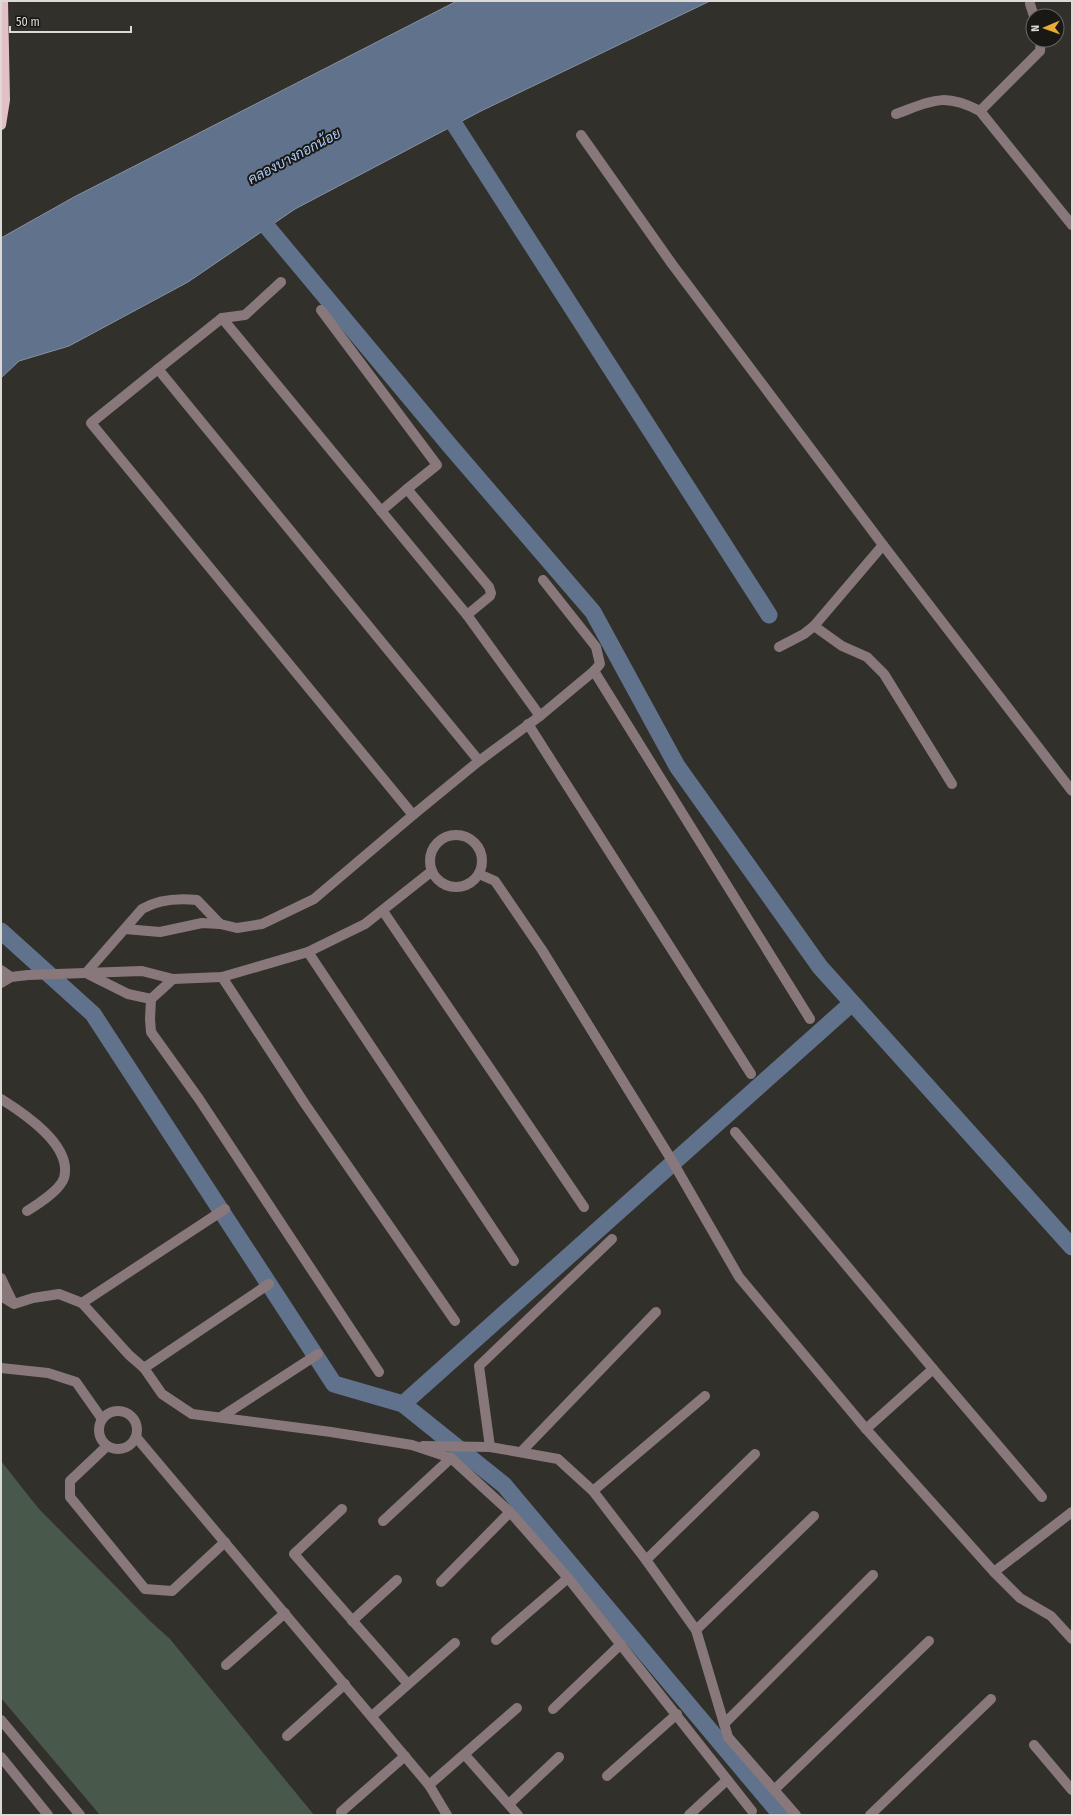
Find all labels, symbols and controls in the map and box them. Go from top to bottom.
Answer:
scale bar [10,8,131,34]
north arrow [1025,8,1065,48]
text: 50 m [16,15,40,29]
text: N [1029,25,1042,32]
water label: คลองบางกอกน้อย [245,125,344,188]

